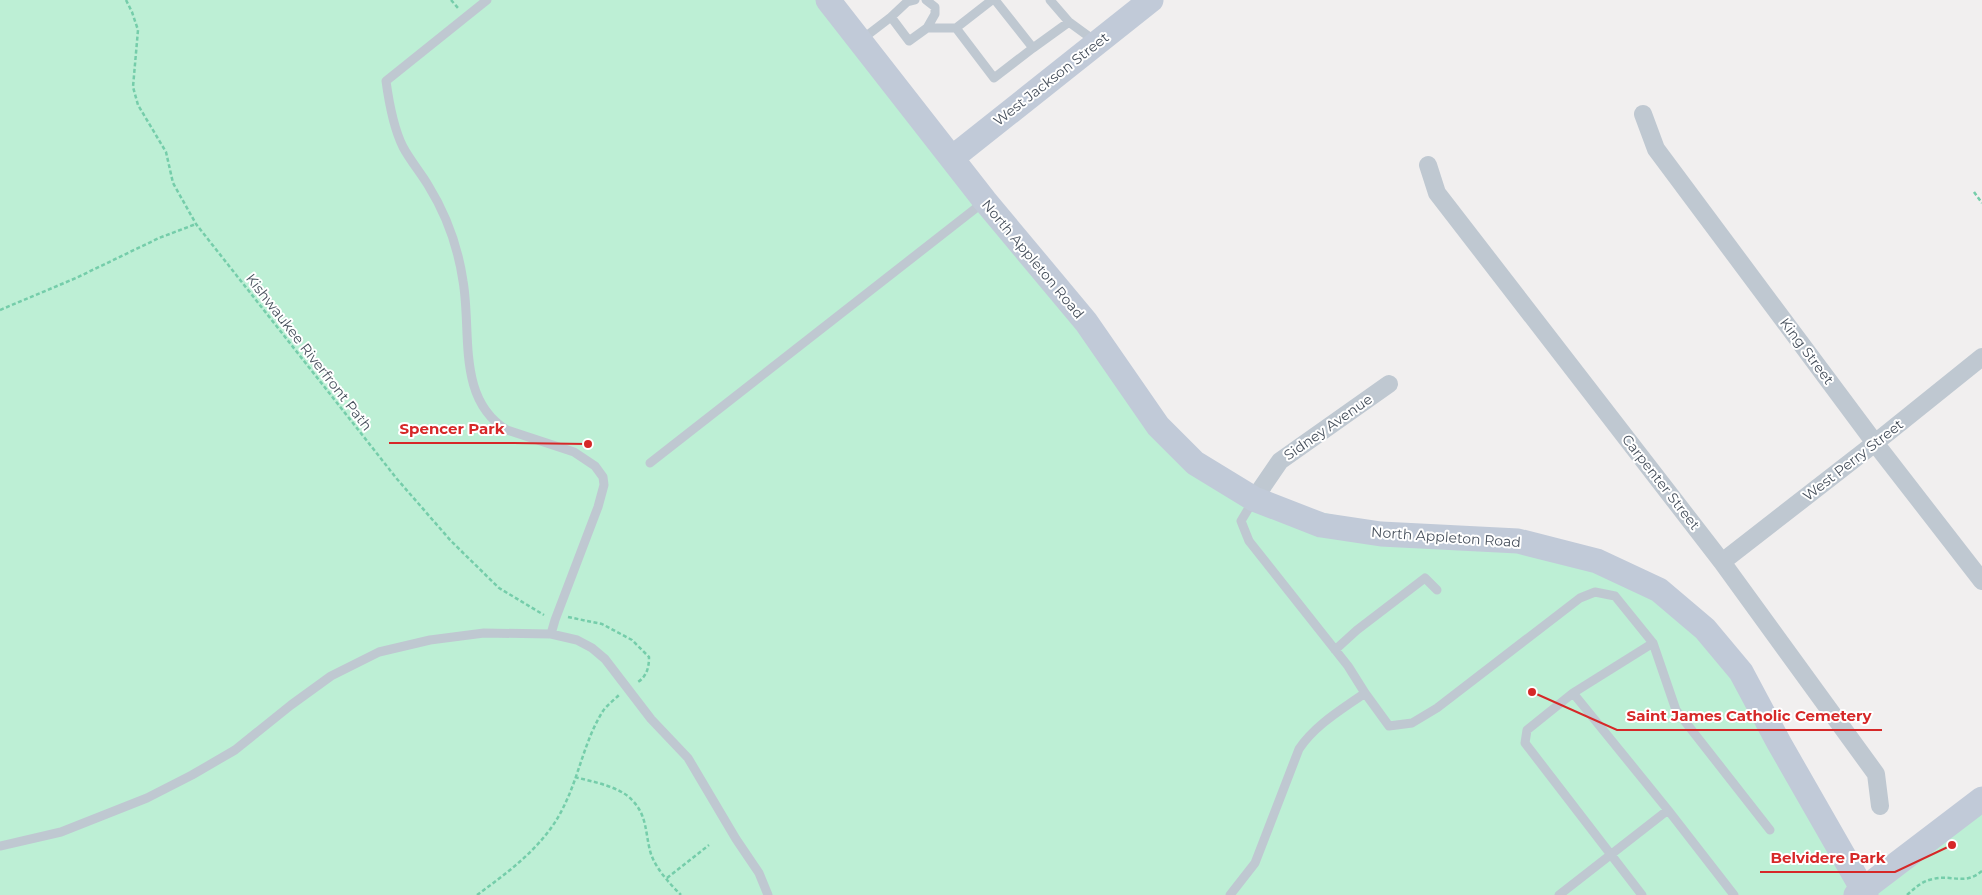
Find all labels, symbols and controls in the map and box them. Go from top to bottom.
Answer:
street label: West Jackson Street [990,28,1113,130]
street label: North Appleton Road [978,196,1088,322]
street label: Kishwaukee Riverfront Path [242,270,376,434]
street label: King Street [1776,314,1838,388]
street label: Sidney Avenue [1280,390,1376,464]
callout: Spencer Park [389,413,514,443]
street label: West Perry Street [1799,415,1907,505]
text: Spencer Park [400,419,505,438]
street label: Carpenter Street [1618,431,1704,534]
street label: North Appleton Road [1371,523,1521,551]
callout: Saint James Catholic Cemetery [1617,700,1882,730]
text: Saint James Catholic Cemetery [1627,706,1872,725]
callout: Belvidere Park [1760,842,1895,872]
text: Belvidere Park [1770,848,1886,867]

